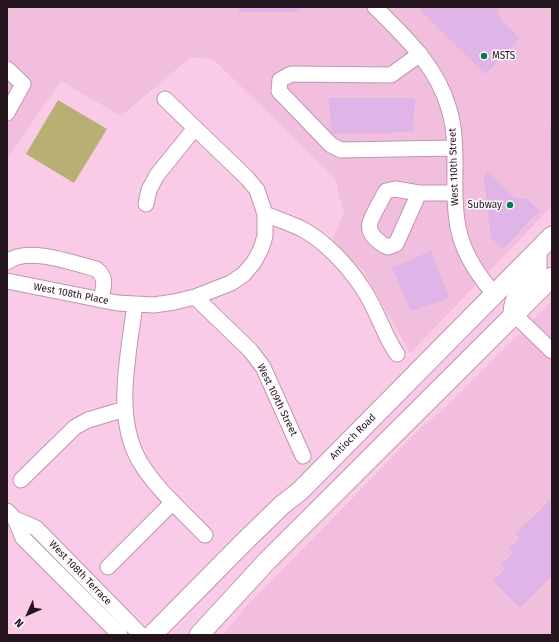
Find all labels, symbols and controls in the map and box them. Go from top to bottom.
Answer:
place label: MSTS [492,50,515,62]
marker: MSTS [479,51,489,61]
street label: West 110th Street [447,128,461,206]
place label: Subway [468,199,502,211]
marker: Subway [505,200,515,210]
street label: West 108th Place [32,281,110,307]
street label: West 109th Street [254,362,300,438]
street label: Antioch Road [327,411,379,463]
street label: West 108th Terrace [46,538,114,608]
north arrow [8,594,48,634]
text: N [12,616,26,630]

